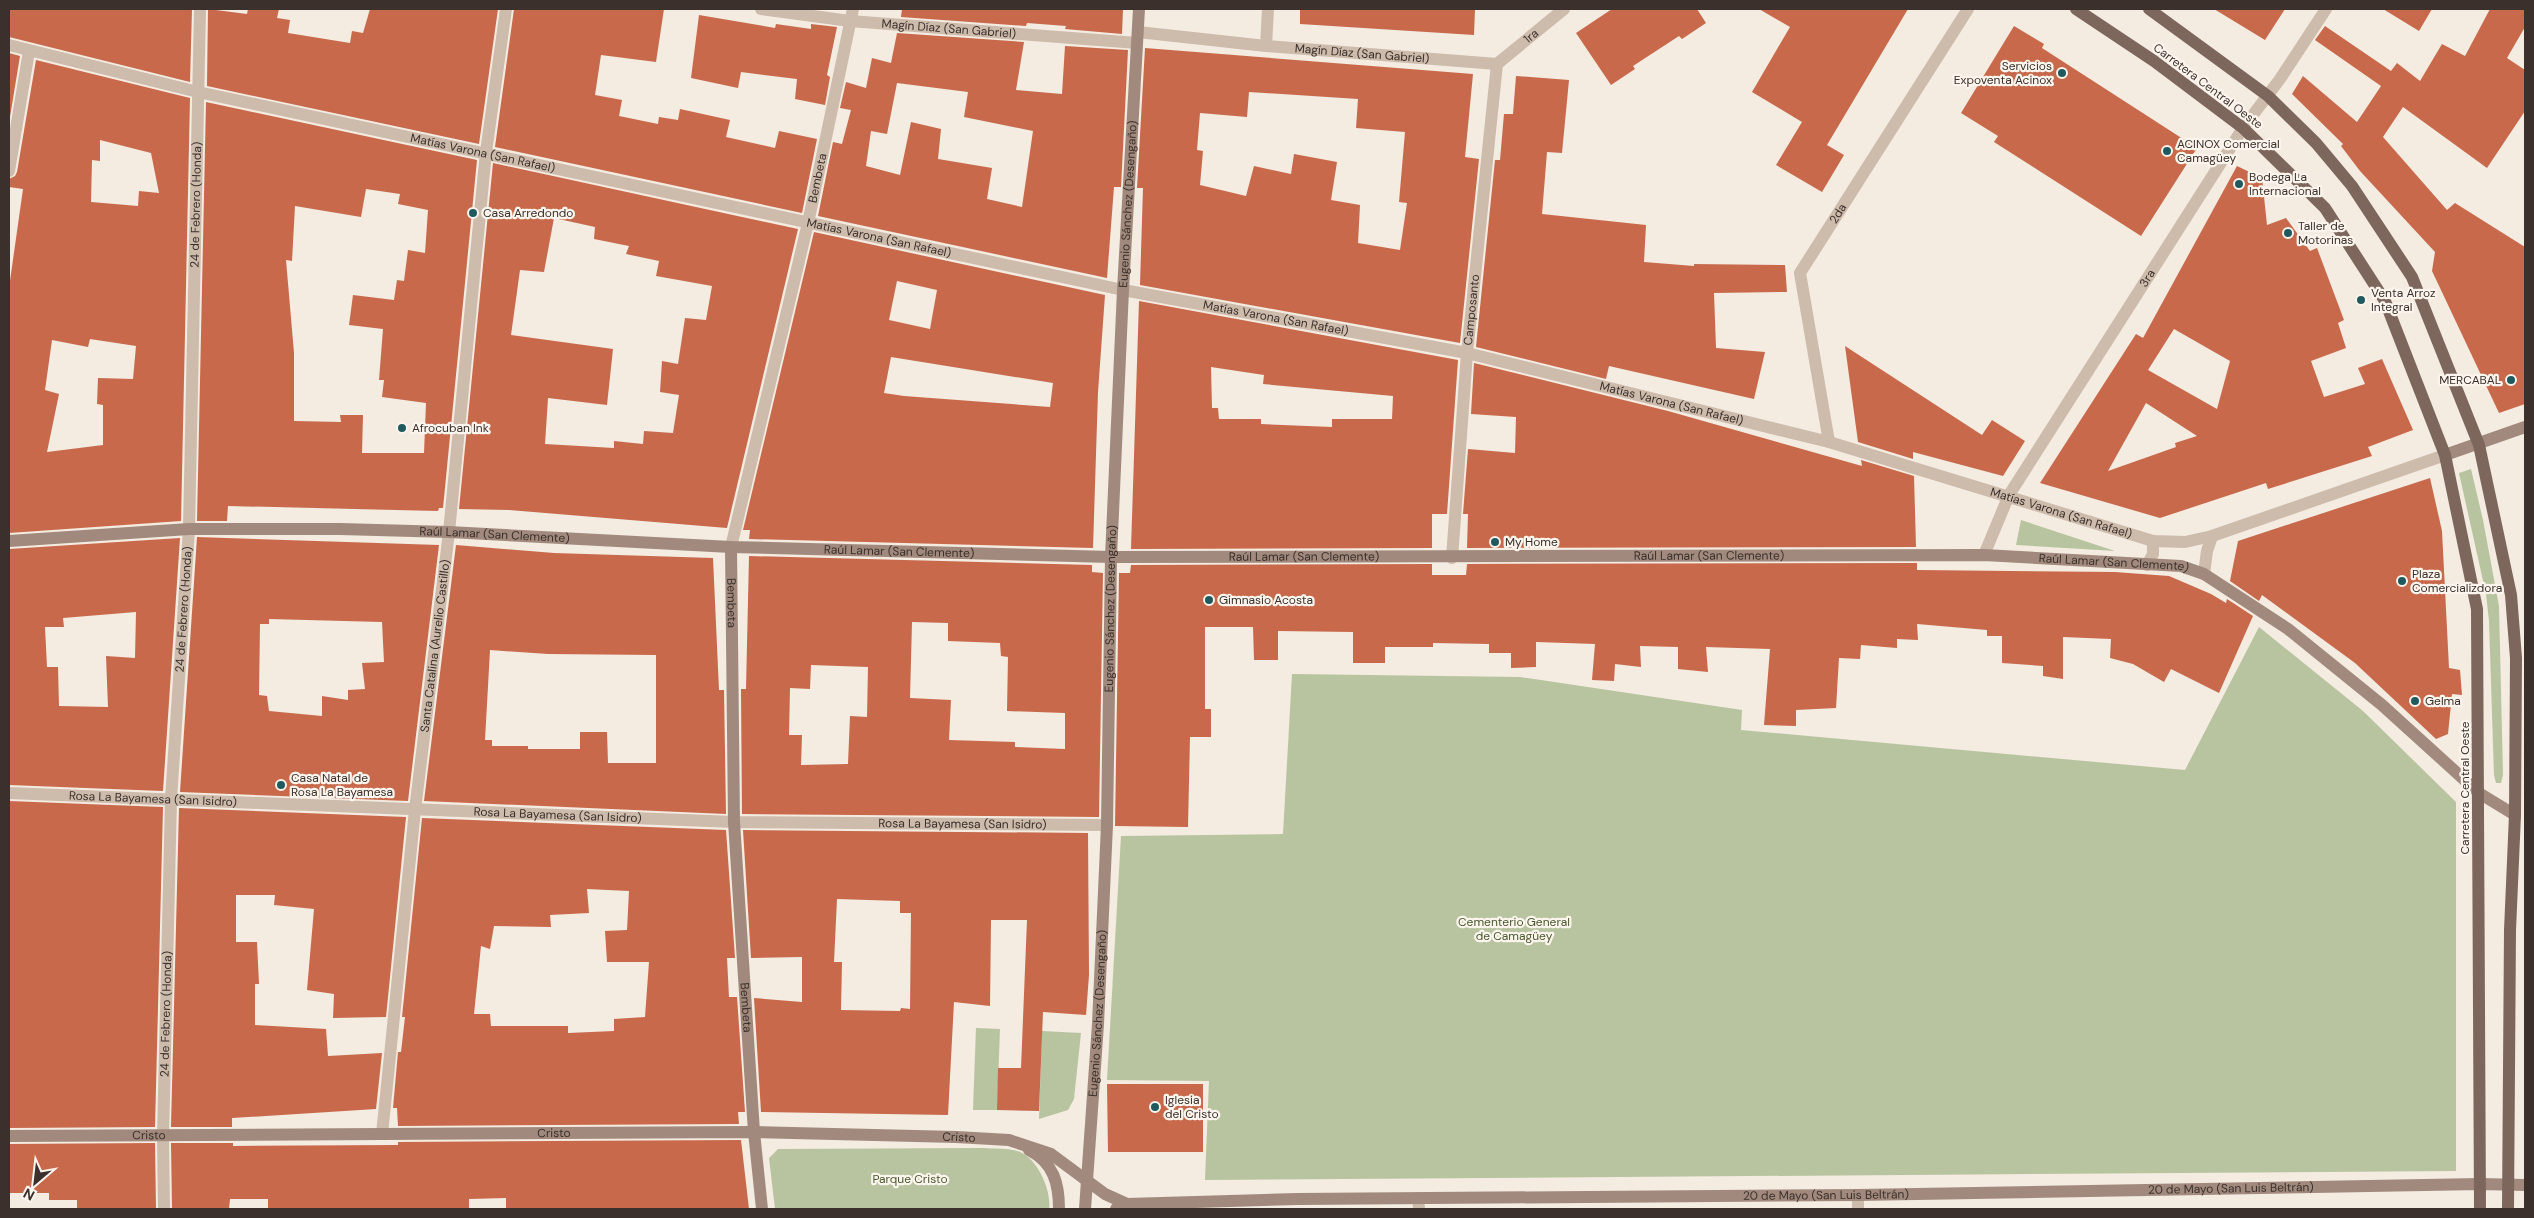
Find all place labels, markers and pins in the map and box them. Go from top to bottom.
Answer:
place label: Servicios Expoventa Acinox [1954,58,2052,88]
marker: Servicios Expoventa Acinox [2056,67,2068,79]
place label: ACINOX Comercial Camagüey [2177,136,2280,166]
marker: ACINOX Comercial Camagüey [2161,145,2173,157]
place label: Bodega La Internacional [2249,169,2321,199]
marker: Bodega La Internacional [2233,178,2245,190]
place label: Casa Arredondo [483,205,573,221]
marker: Casa Arredondo [467,207,479,219]
place label: Taller de Motorinas [2298,218,2353,248]
marker: Taller de Motorinas [2282,227,2294,239]
place label: Venta Arroz Integral [2371,285,2436,315]
marker: Venta Arroz Integral [2355,294,2367,306]
place label: MERCABAL [2439,372,2501,388]
marker: MERCABAL [2505,374,2517,386]
place label: Afrocuban Ink [412,420,489,436]
marker: Afrocuban Ink [396,422,408,434]
place label: My Home [1505,534,1558,550]
marker: My Home [1489,536,1501,548]
place label: Plaza Comercializdora [2412,566,2502,596]
marker: Plaza Comercializdora [2396,575,2408,587]
place label: Gimnasio Acosta [1219,592,1313,608]
marker: Gimnasio Acosta [1203,594,1215,606]
place label: Gelma [2425,693,2461,709]
marker: Gelma [2409,695,2421,707]
place label: Casa Natal de Rosa La Bayamesa [291,770,393,800]
marker: Casa Natal de Rosa La Bayamesa [275,779,287,791]
place label: Iglesia del Cristo [1165,1092,1219,1122]
marker: Iglesia del Cristo [1149,1101,1161,1113]

